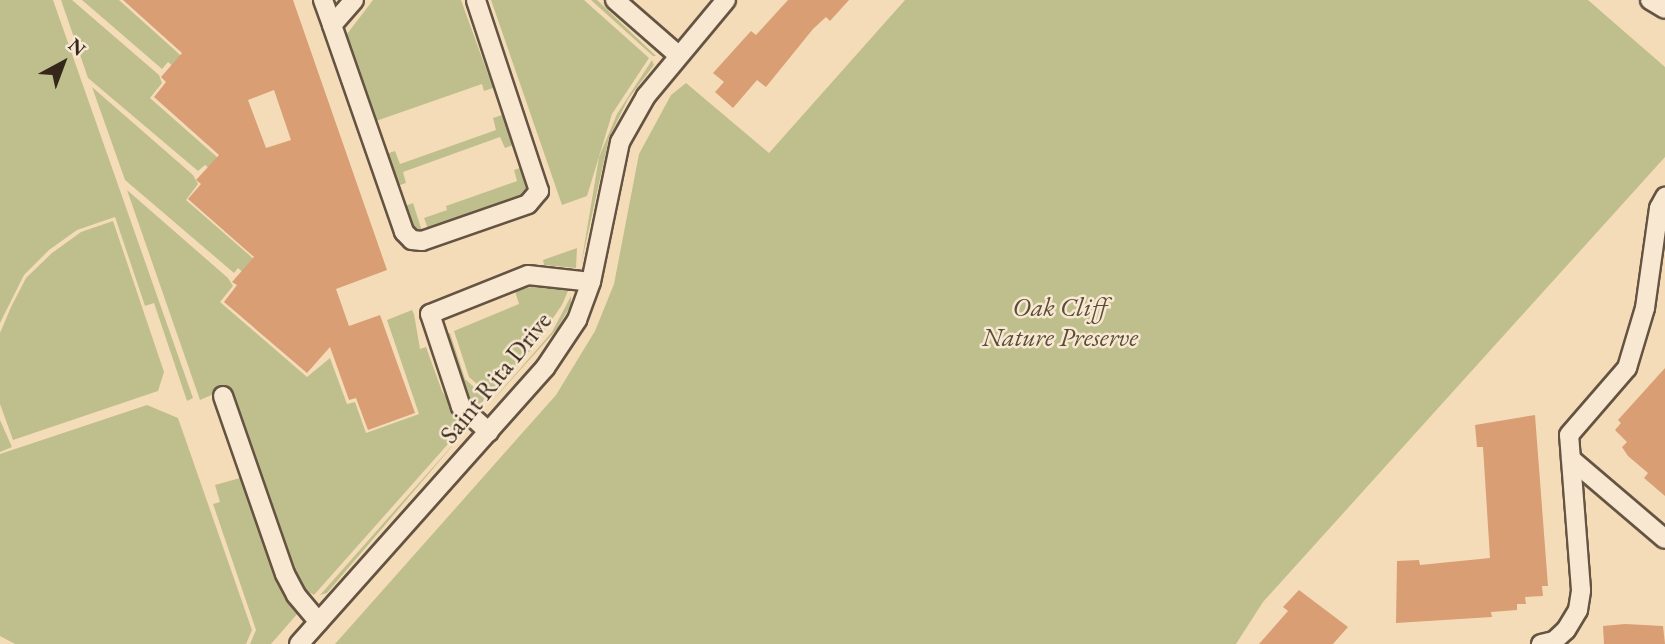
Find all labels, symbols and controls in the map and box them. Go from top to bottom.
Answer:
north arrow [28,28,98,98]
text: N [63,32,91,61]
park label: Oak Cliff Nature Preserve [982,292,1138,354]
street label: Saint Rita Drive [433,306,559,450]

